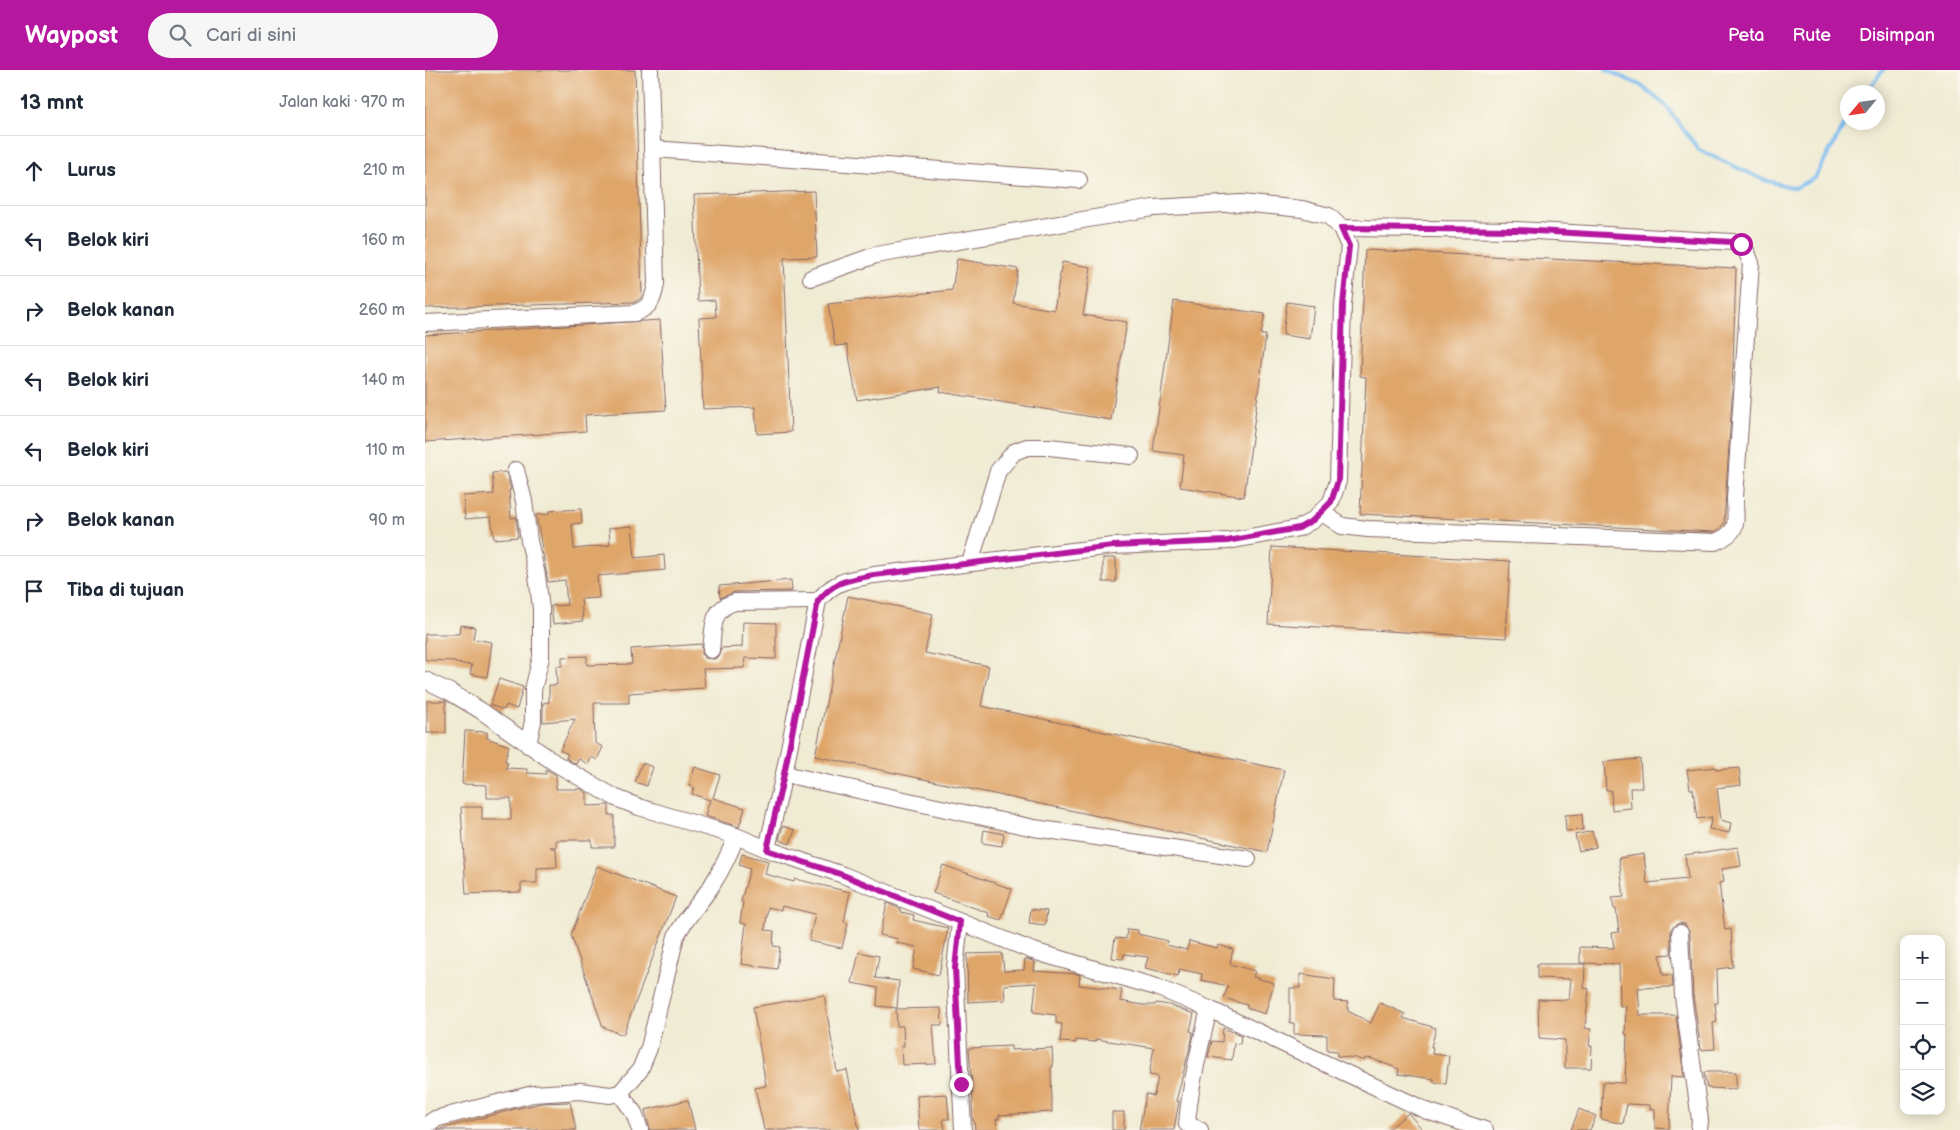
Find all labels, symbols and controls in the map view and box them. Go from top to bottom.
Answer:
search box [148,13,498,58]
text: Waypost [25,21,118,50]
icon: search [166,21,194,49]
text: Cari di sini [206,24,296,47]
text: Peta [1728,25,1764,46]
text: Rute [1792,25,1831,46]
text: Disimpan [1859,25,1935,46]
north arrow [1840,85,1885,130]
text: 13 mnt [20,90,83,115]
text: Jalan kaki · 970 m [279,93,405,112]
icon: ahead [20,157,48,185]
text: Lurus [67,159,116,182]
text: 210 m [363,161,405,180]
icon: left [20,227,48,255]
text: Belok kiri [67,229,149,252]
text: 160 m [362,231,405,250]
route start [1730,233,1753,256]
icon: right [20,297,48,325]
text: Belok kanan [67,299,175,322]
text: 260 m [359,301,405,320]
icon: left [20,367,48,395]
text: Belok kiri [67,369,149,392]
text: 140 m [362,371,405,390]
icon: left [20,437,48,465]
text: Belok kiri [67,439,149,462]
text: 110 m [366,441,405,460]
icon: right [20,507,48,535]
text: Belok kanan [67,509,175,532]
text: 90 m [369,511,405,530]
icon: arrive [20,577,48,605]
text: Tiba di tujuan [67,579,184,602]
map controls [1900,935,1945,1115]
button: + [1900,935,1945,980]
button: − [1900,980,1945,1025]
button: locate [1900,1025,1945,1070]
button: layers [1900,1070,1945,1115]
route end [950,1073,973,1096]

